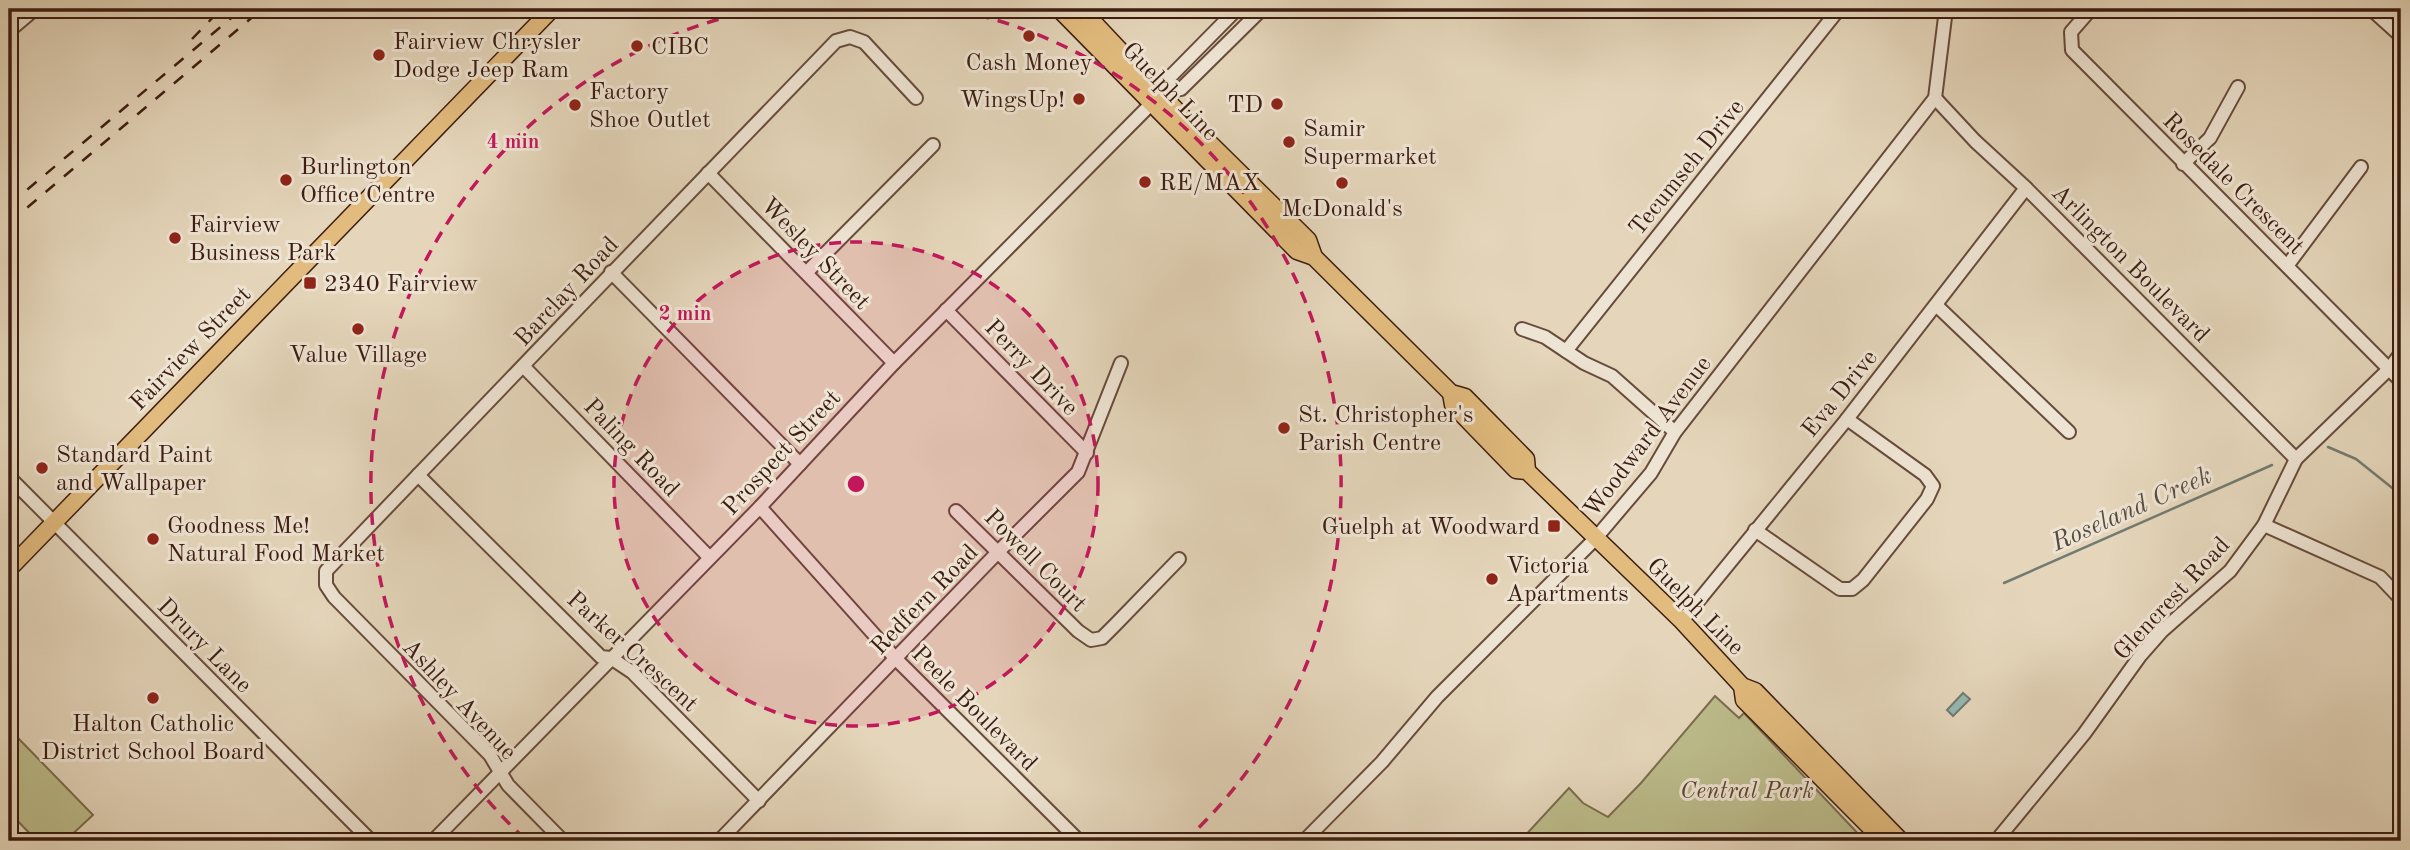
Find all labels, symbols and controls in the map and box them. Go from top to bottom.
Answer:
marker: Cash Money [1021,28,1037,44]
place label: Fairview Chrysler Dodge Jeep Ram [393,31,581,83]
place label: CIBC [651,36,709,60]
marker: CIBC [629,38,645,54]
street label: Guelph Line [1117,39,1222,146]
marker: Fairview Chrysler Dodge Jeep Ram [371,47,387,63]
place label: Cash Money [966,52,1093,76]
place label: Factory Shoe Outlet [589,81,711,133]
place label: WingsUp! [960,89,1065,113]
marker: WingsUp! [1071,91,1087,107]
place label: TD [1227,94,1263,118]
marker: TD [1269,96,1285,112]
street label: Tecumseh Drive [1625,96,1750,241]
marker: Factory Shoe Outlet [567,97,583,113]
street label: Rosedale Crescent [2157,109,2308,260]
place label: Samir Supermarket [1303,118,1437,170]
text: 4 min [487,132,539,153]
marker: Samir Supermarket [1281,134,1297,150]
place label: Burlington Office Centre [300,156,435,208]
marker: Burlington Office Centre [278,172,294,188]
place label: RE/MAX [1159,172,1260,196]
marker: RE/MAX [1137,174,1153,190]
marker: McDonald's [1334,175,1350,191]
street label: Arlington Boulevard [2046,181,2213,348]
street label: Wesley Street [755,194,874,315]
place label: McDonald's [1281,198,1403,222]
place label: Fairview Business Park [189,214,336,266]
marker: Fairview Business Park [167,230,183,246]
street label: Barclay Road [511,233,624,352]
place label: 2340 Fairview [324,273,479,297]
marker: 2340 Fairview [302,275,318,291]
street label: Fairview Street [127,283,256,416]
text: 2 min [659,304,711,325]
street label: Perry Drive [979,316,1082,421]
marker: Value Village [350,321,366,337]
place label: Value Village [289,344,427,368]
street label: Eva Drive [1798,346,1883,443]
street label: Woodward Avenue [1580,352,1717,522]
street label: Prospect Street [719,386,846,520]
street label: Paling Road [578,395,683,502]
place label: St. Christopher's Parish Centre [1298,404,1473,456]
marker: St. Christopher's Parish Centre [1276,420,1292,436]
place label: Standard Paint and Wallpaper [56,444,213,496]
marker: Standard Paint and Wallpaper [34,460,50,476]
water label: Roseland Creek [2047,463,2216,557]
centre of rings [844,472,868,496]
street label: Powell Court [979,506,1090,617]
place label: Goodness Me! Natural Food Market [167,515,385,567]
place label: Guelph at Woodward [1321,516,1540,540]
marker: Guelph at Woodward [1546,518,1562,534]
marker: Goodness Me! Natural Food Market [145,531,161,547]
street label: Glencrest Road [2110,533,2235,665]
street label: Redfern Road [867,541,984,660]
street label: Guelph Line [1641,554,1748,661]
place label: Victoria Apartments [1506,555,1629,607]
marker: Victoria Apartments [1484,571,1500,587]
street label: Parker Crescent [561,588,702,717]
street label: Drury Lane [152,595,255,698]
street label: Ashley Avenue [397,636,520,765]
street label: Peele Boulevard [906,642,1041,777]
marker: Halton Catholic District School Board [145,690,161,706]
place label: Halton Catholic District School Board [41,713,265,765]
park label: Central Park [1680,780,1814,804]

